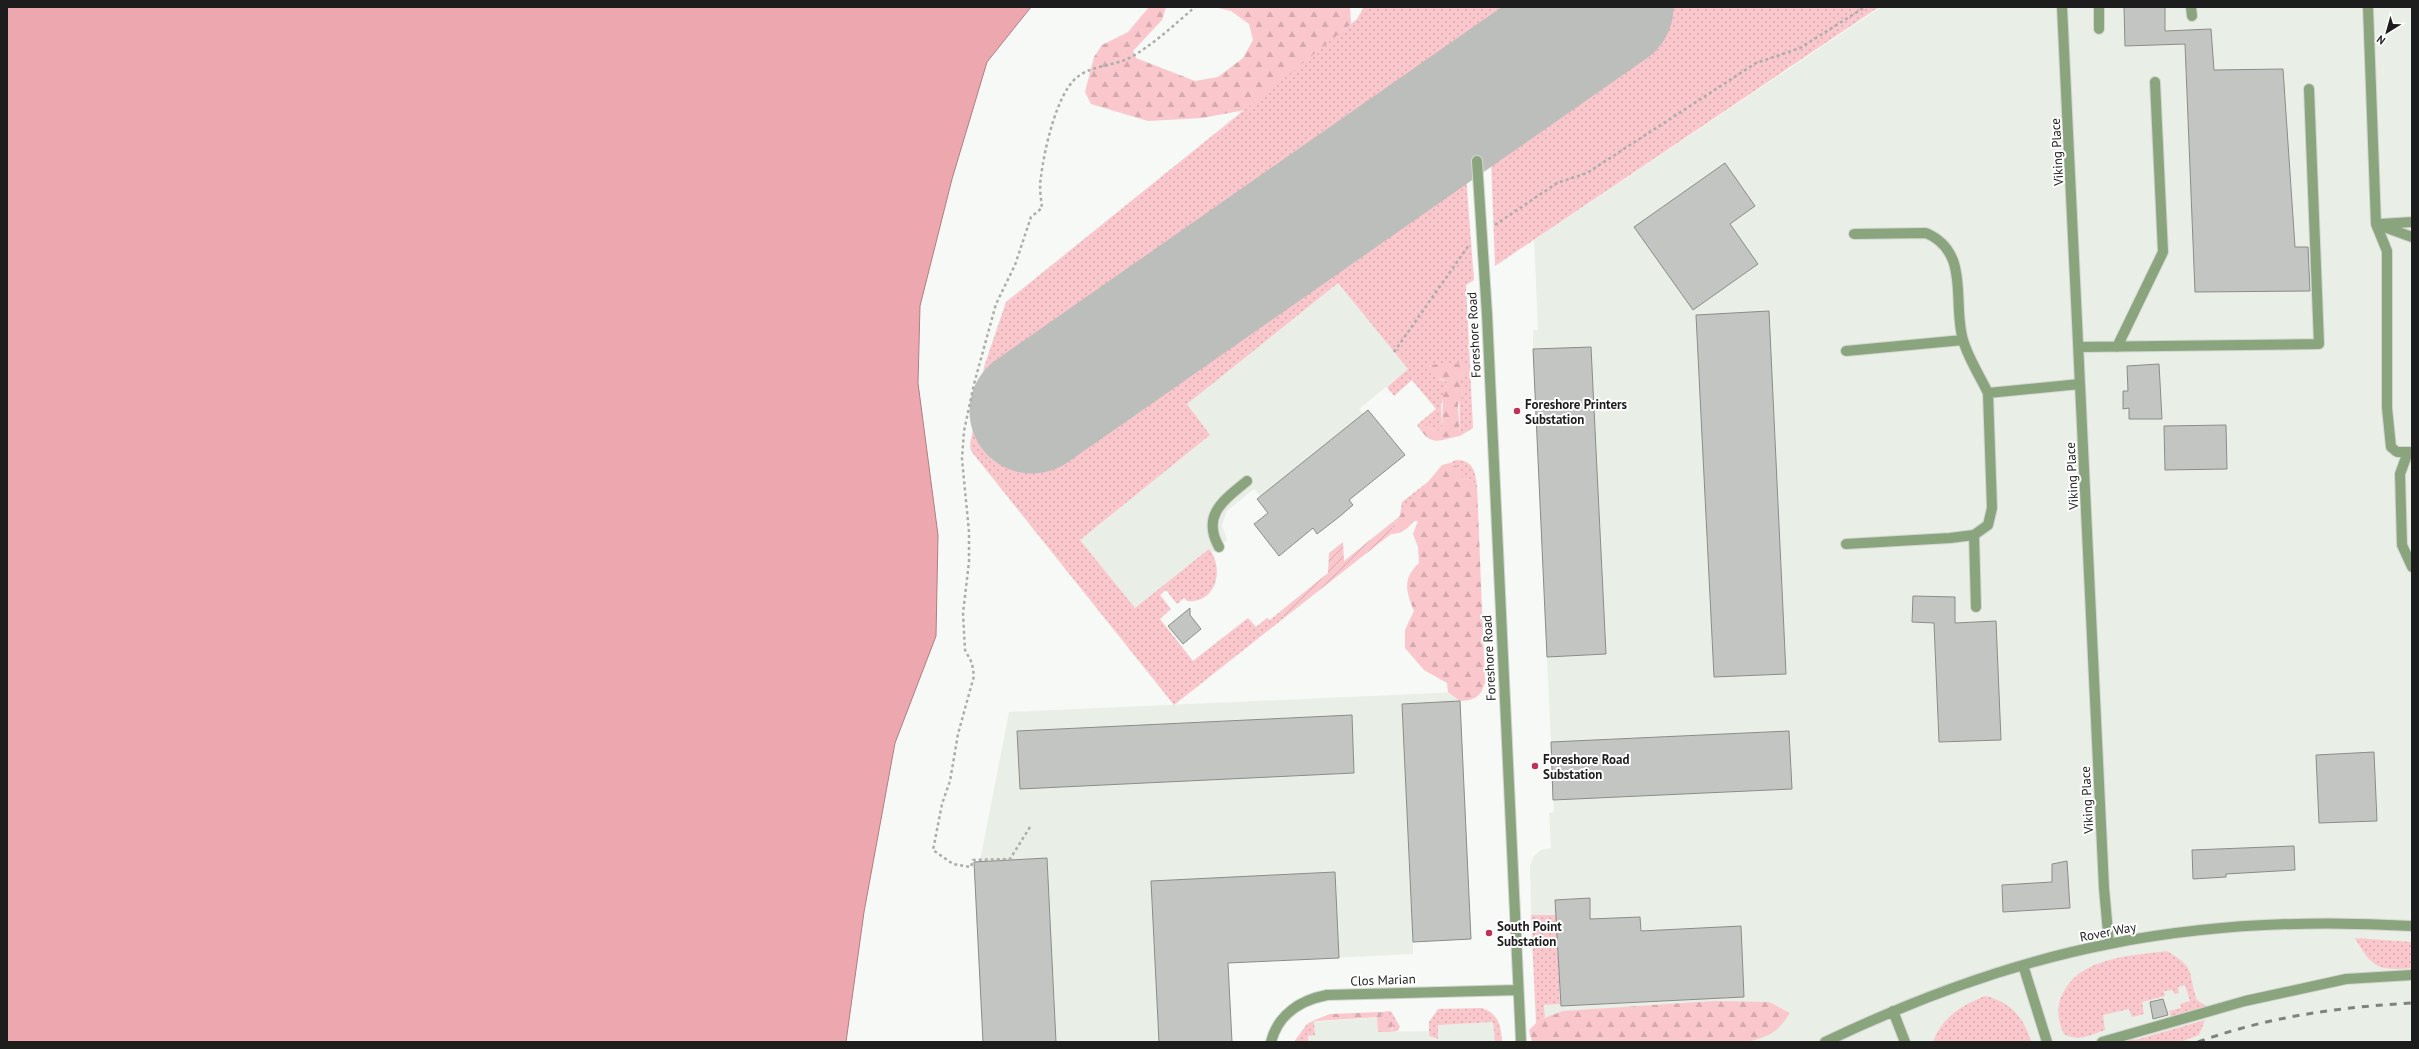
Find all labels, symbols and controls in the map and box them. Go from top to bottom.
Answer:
north arrow [2367,12,2407,52]
text: N [2374,32,2388,48]
street label: Viking Place [2047,118,2067,187]
street label: Foreshore Road [1463,291,1485,379]
place label: Foreshore Printers Substation [1525,396,1628,428]
marker: Foreshore Printers Substation [1512,406,1522,416]
street label: Viking Place [2062,442,2082,511]
street label: Foreshore Road [1478,614,1500,702]
place label: Foreshore Road Substation [1543,751,1629,783]
marker: Foreshore Road Substation [1530,761,1540,771]
street label: Viking Place [2077,766,2097,835]
place label: South Point Substation [1497,918,1562,950]
street label: Rover Way [2078,918,2138,946]
marker: South Point Substation [1484,928,1494,938]
street label: Clos Marian [1350,970,1416,990]

